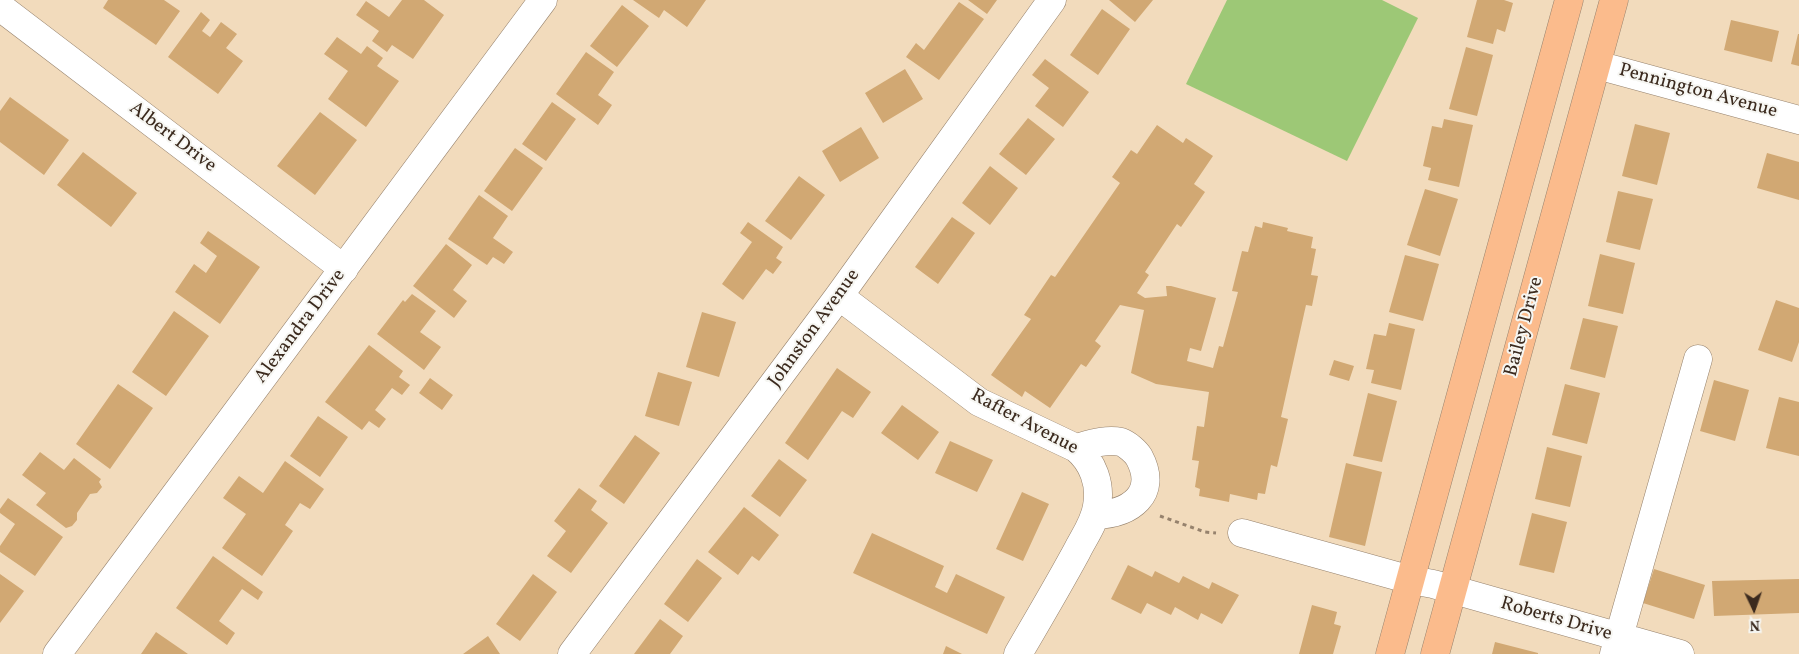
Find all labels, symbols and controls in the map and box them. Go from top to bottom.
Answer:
street label: Pennington Avenue [1616,60,1780,124]
street label: Albert Drive [124,98,220,178]
street label: Alexandra Drive [251,265,351,389]
street label: Johnston Avenue [764,265,866,393]
street label: Bailey Drive [1501,275,1549,379]
street label: Rafter Avenue [966,385,1082,461]
north arrow [1729,584,1779,634]
street label: Roberts Drive [1498,593,1614,647]
text: N [1749,615,1760,634]

